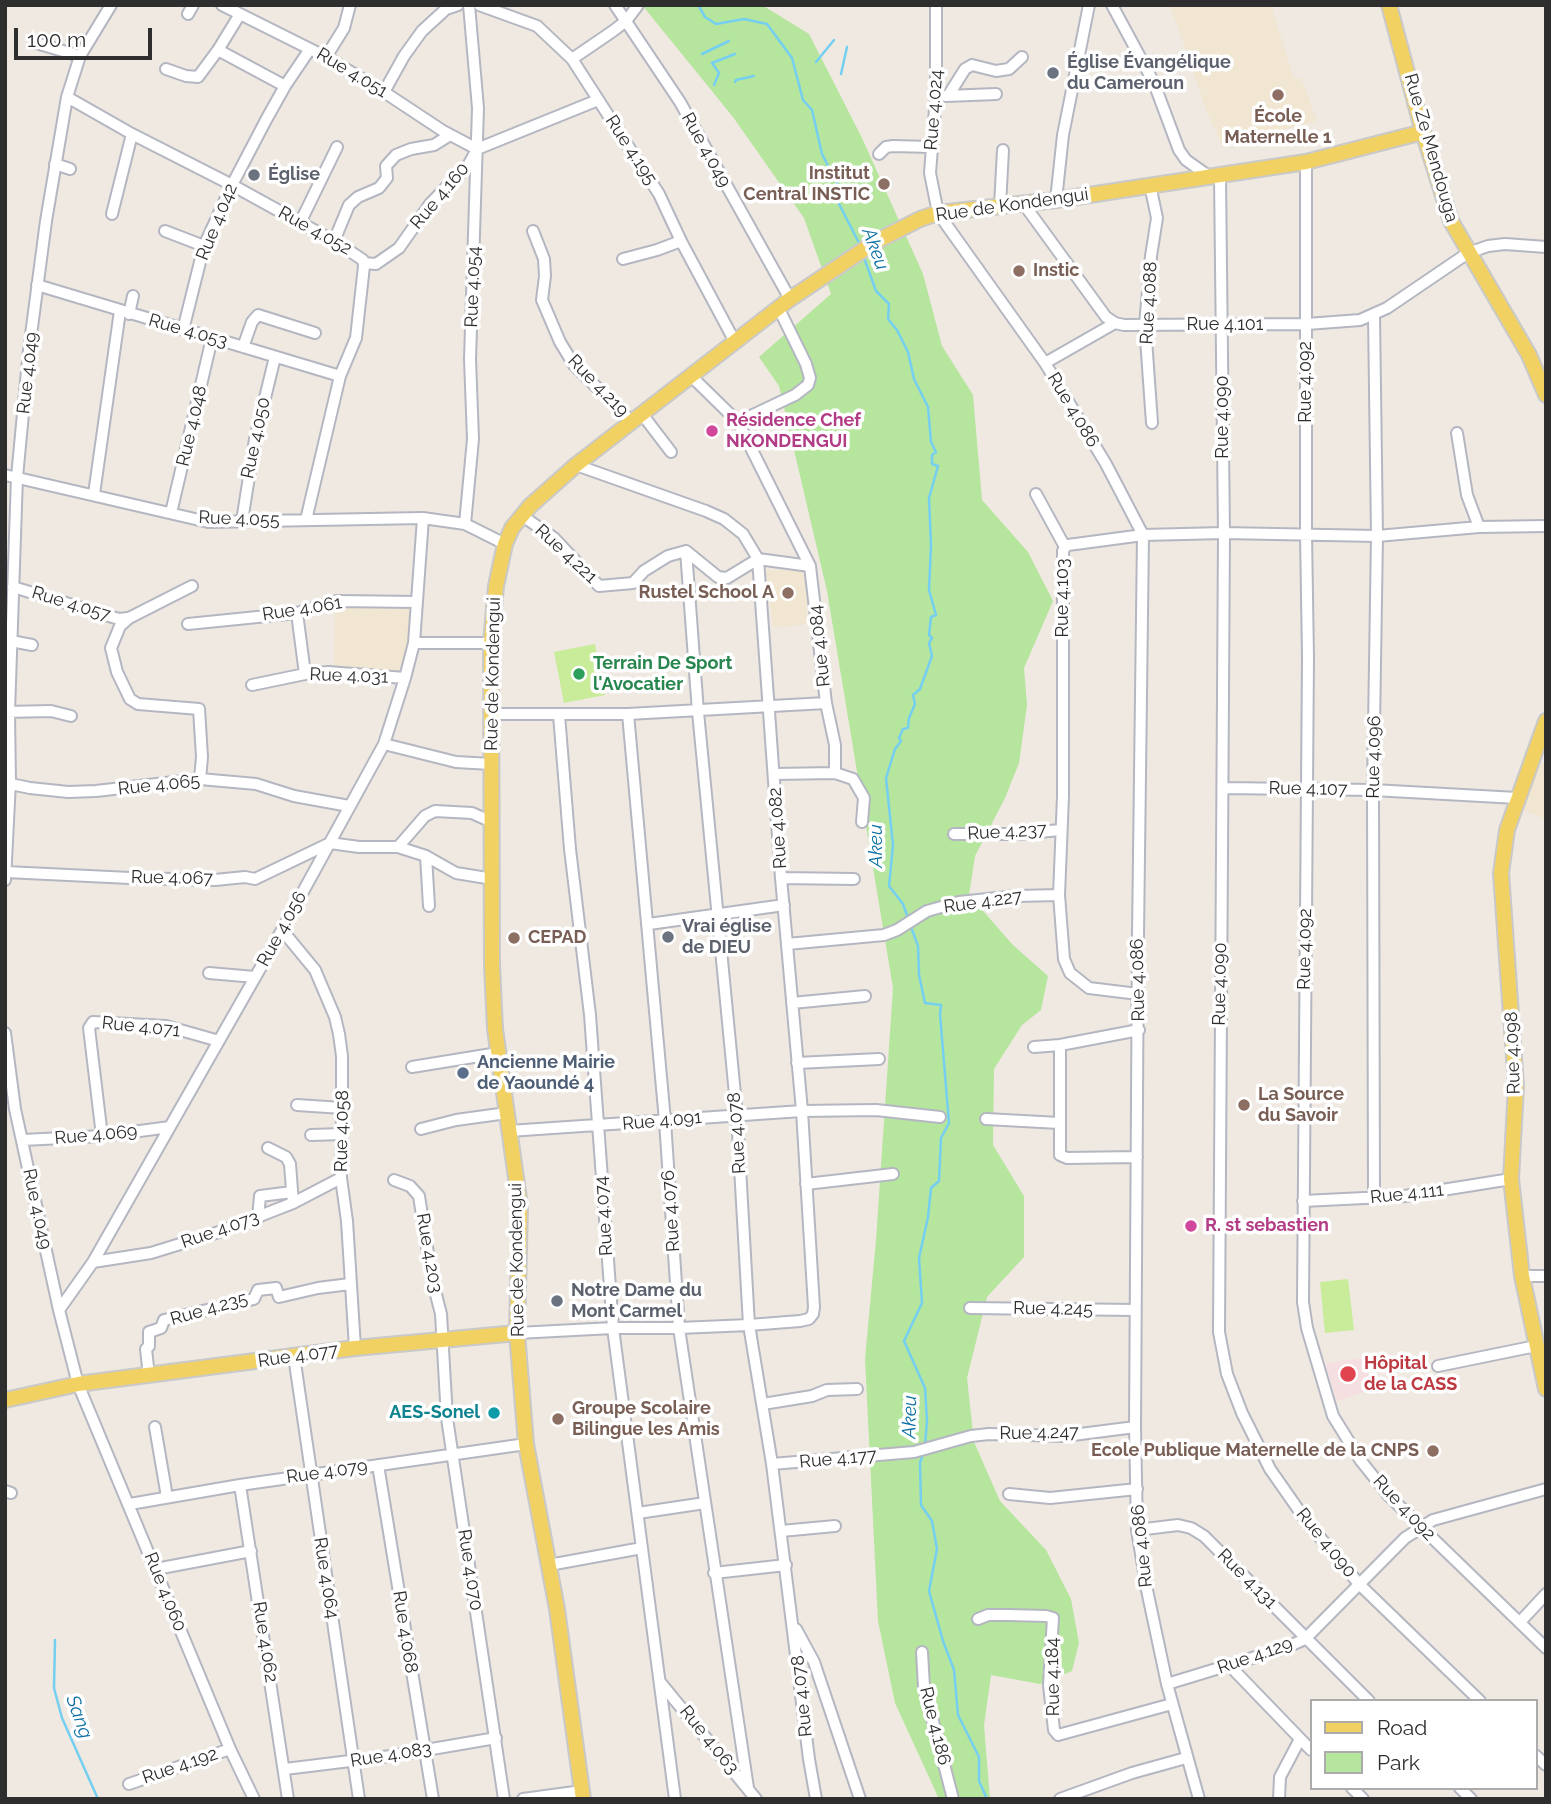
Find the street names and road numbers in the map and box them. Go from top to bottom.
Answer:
street label: Rue 4.051 [312,43,392,103]
street label: Rue 4.024 [920,69,948,151]
street label: Rue Ze Mendouga [1399,71,1463,225]
street label: Rue 4.049 [677,109,735,191]
street label: Rue 4.195 [600,111,662,189]
street label: Rue 4.160 [406,158,474,234]
street label: Rue 4.042 [192,180,242,264]
street label: Rue de Kondengui [934,184,1090,226]
street label: Rue 4.052 [274,202,356,260]
street label: Rue 4.054 [461,246,485,328]
street label: Rue 4.088 [1136,261,1162,345]
street label: Rue 4.053 [146,309,230,353]
street label: Rue 4.101 [1186,314,1264,336]
street label: Rue 4.049 [13,331,43,415]
street label: Rue 4.092 [1295,341,1317,423]
street label: Rue 4.219 [563,350,633,422]
street label: Rue 4.086 [1042,369,1104,451]
street label: Rue 4.090 [1212,375,1234,459]
street label: Rue 4.048 [172,384,212,468]
street label: Rue 4.050 [237,395,275,481]
street label: Rue 4.055 [198,507,280,531]
street label: Rue 4.221 [530,520,602,588]
street label: Rue 4.103 [1052,558,1074,638]
street label: Rue 4.057 [29,582,113,626]
street label: Rue 4.061 [261,592,343,626]
street label: Rue de Kondengui [481,597,505,751]
street label: Rue 4.084 [805,604,835,688]
street label: Rue 4.031 [309,664,389,688]
street label: Rue 4.096 [1362,715,1386,799]
street label: Rue 4.065 [117,770,201,800]
street label: Rue 4.107 [1268,778,1348,800]
street label: Rue 4.082 [764,786,792,870]
street label: Rue 4.237 [967,819,1047,845]
street label: Rue 4.067 [131,866,213,890]
street label: Rue 4.227 [942,886,1024,918]
street label: Rue 4.056 [253,888,311,970]
street label: Rue 4.092 [1293,908,1317,990]
street label: Rue 4.086 [1126,938,1150,1022]
street label: Rue 4.090 [1208,942,1232,1026]
street label: Rue 4.098 [1501,1011,1525,1095]
street label: Rue 4.071 [101,1012,181,1042]
street label: Rue 4.058 [330,1090,354,1172]
street label: Rue 4.078 [723,1091,751,1175]
street label: Rue 4.091 [621,1107,703,1135]
street label: Rue 4.069 [54,1121,138,1149]
street label: Rue 4.049 [18,1167,56,1251]
street label: Rue 4.076 [657,1169,685,1253]
street label: Rue 4.074 [590,1175,618,1257]
street label: Rue 4.111 [1369,1179,1445,1209]
street label: Rue de Kondengui [505,1183,529,1337]
street label: Rue 4.073 [178,1207,262,1253]
street label: Rue 4.203 [411,1211,447,1295]
street label: Rue 4.235 [168,1288,250,1330]
street label: Rue 4.245 [1013,1298,1093,1320]
street label: Rue 4.077 [256,1340,340,1372]
street label: Rue 4.247 [999,1422,1079,1444]
street label: Rue 4.177 [798,1445,878,1473]
street label: Rue 4.079 [285,1456,369,1488]
street label: Rue 4.092 [1368,1471,1440,1545]
street label: Rue 4.086 [1127,1503,1157,1589]
street label: Rue 4.090 [1291,1504,1361,1582]
street label: Rue 4.070 [453,1528,487,1612]
street label: Rue 4.064 [309,1536,343,1620]
street label: Rue 4.131 [1213,1545,1281,1613]
street label: Rue 4.060 [139,1549,191,1635]
street label: Rue 4.068 [388,1589,422,1675]
street label: Rue 4.062 [248,1600,282,1684]
street label: Rue 4.129 [1214,1633,1296,1679]
street label: Rue 4.184 [1042,1637,1064,1717]
street label: Rue 4.078 [787,1654,817,1738]
street label: Rue 4.186 [915,1685,955,1767]
street label: Rue 4.063 [675,1701,743,1779]
street label: Rue 4.083 [349,1738,433,1772]
street label: Rue 4.192 [139,1743,221,1789]

